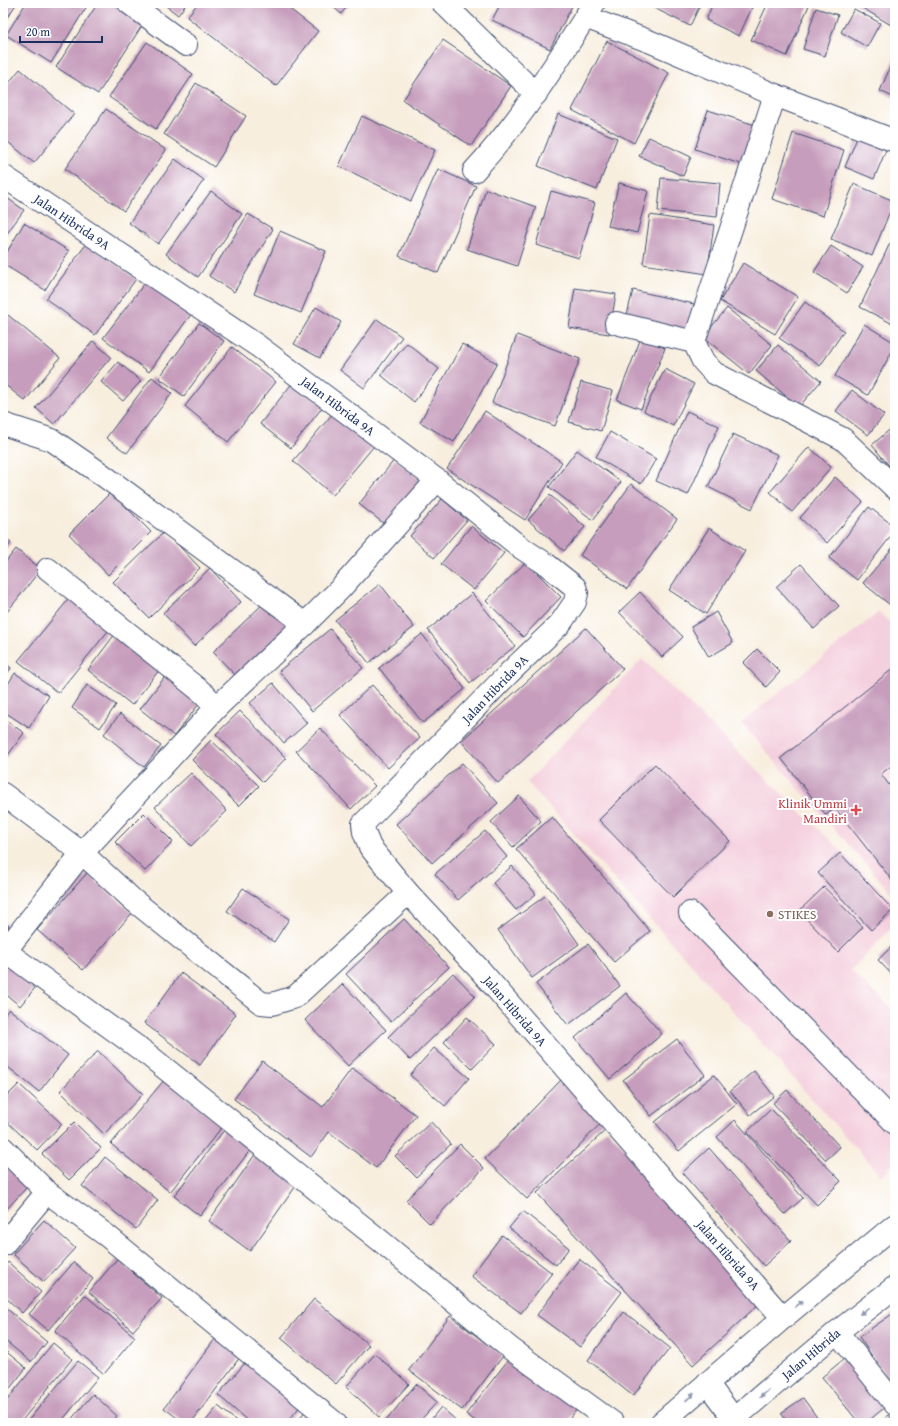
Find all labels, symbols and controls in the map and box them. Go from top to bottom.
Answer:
scale bar [20,18,102,44]
text: 20 m [26,23,50,40]
street label: Jalan Hibrida 9A [28,188,114,255]
street label: Jalan Hibrida 9A [295,371,379,440]
street label: Jalan Hibrida 9A [456,651,533,729]
place label: Klinik Ummi Mandiri [778,794,847,828]
marker: Klinik Ummi Mandiri [850,804,862,816]
place label: STIKES [778,905,816,924]
marker: STIKES [765,909,775,919]
street label: Jalan Hibrida 9A [478,970,551,1051]
street label: Jalan Hibrida 9A [691,1214,764,1295]
one-way arrow [794,1299,805,1308]
one-way arrow [859,1307,870,1316]
street label: Jalan Hibrida [776,1323,845,1385]
one-way arrow [759,1389,769,1398]
one-way arrow [685,1393,695,1402]

